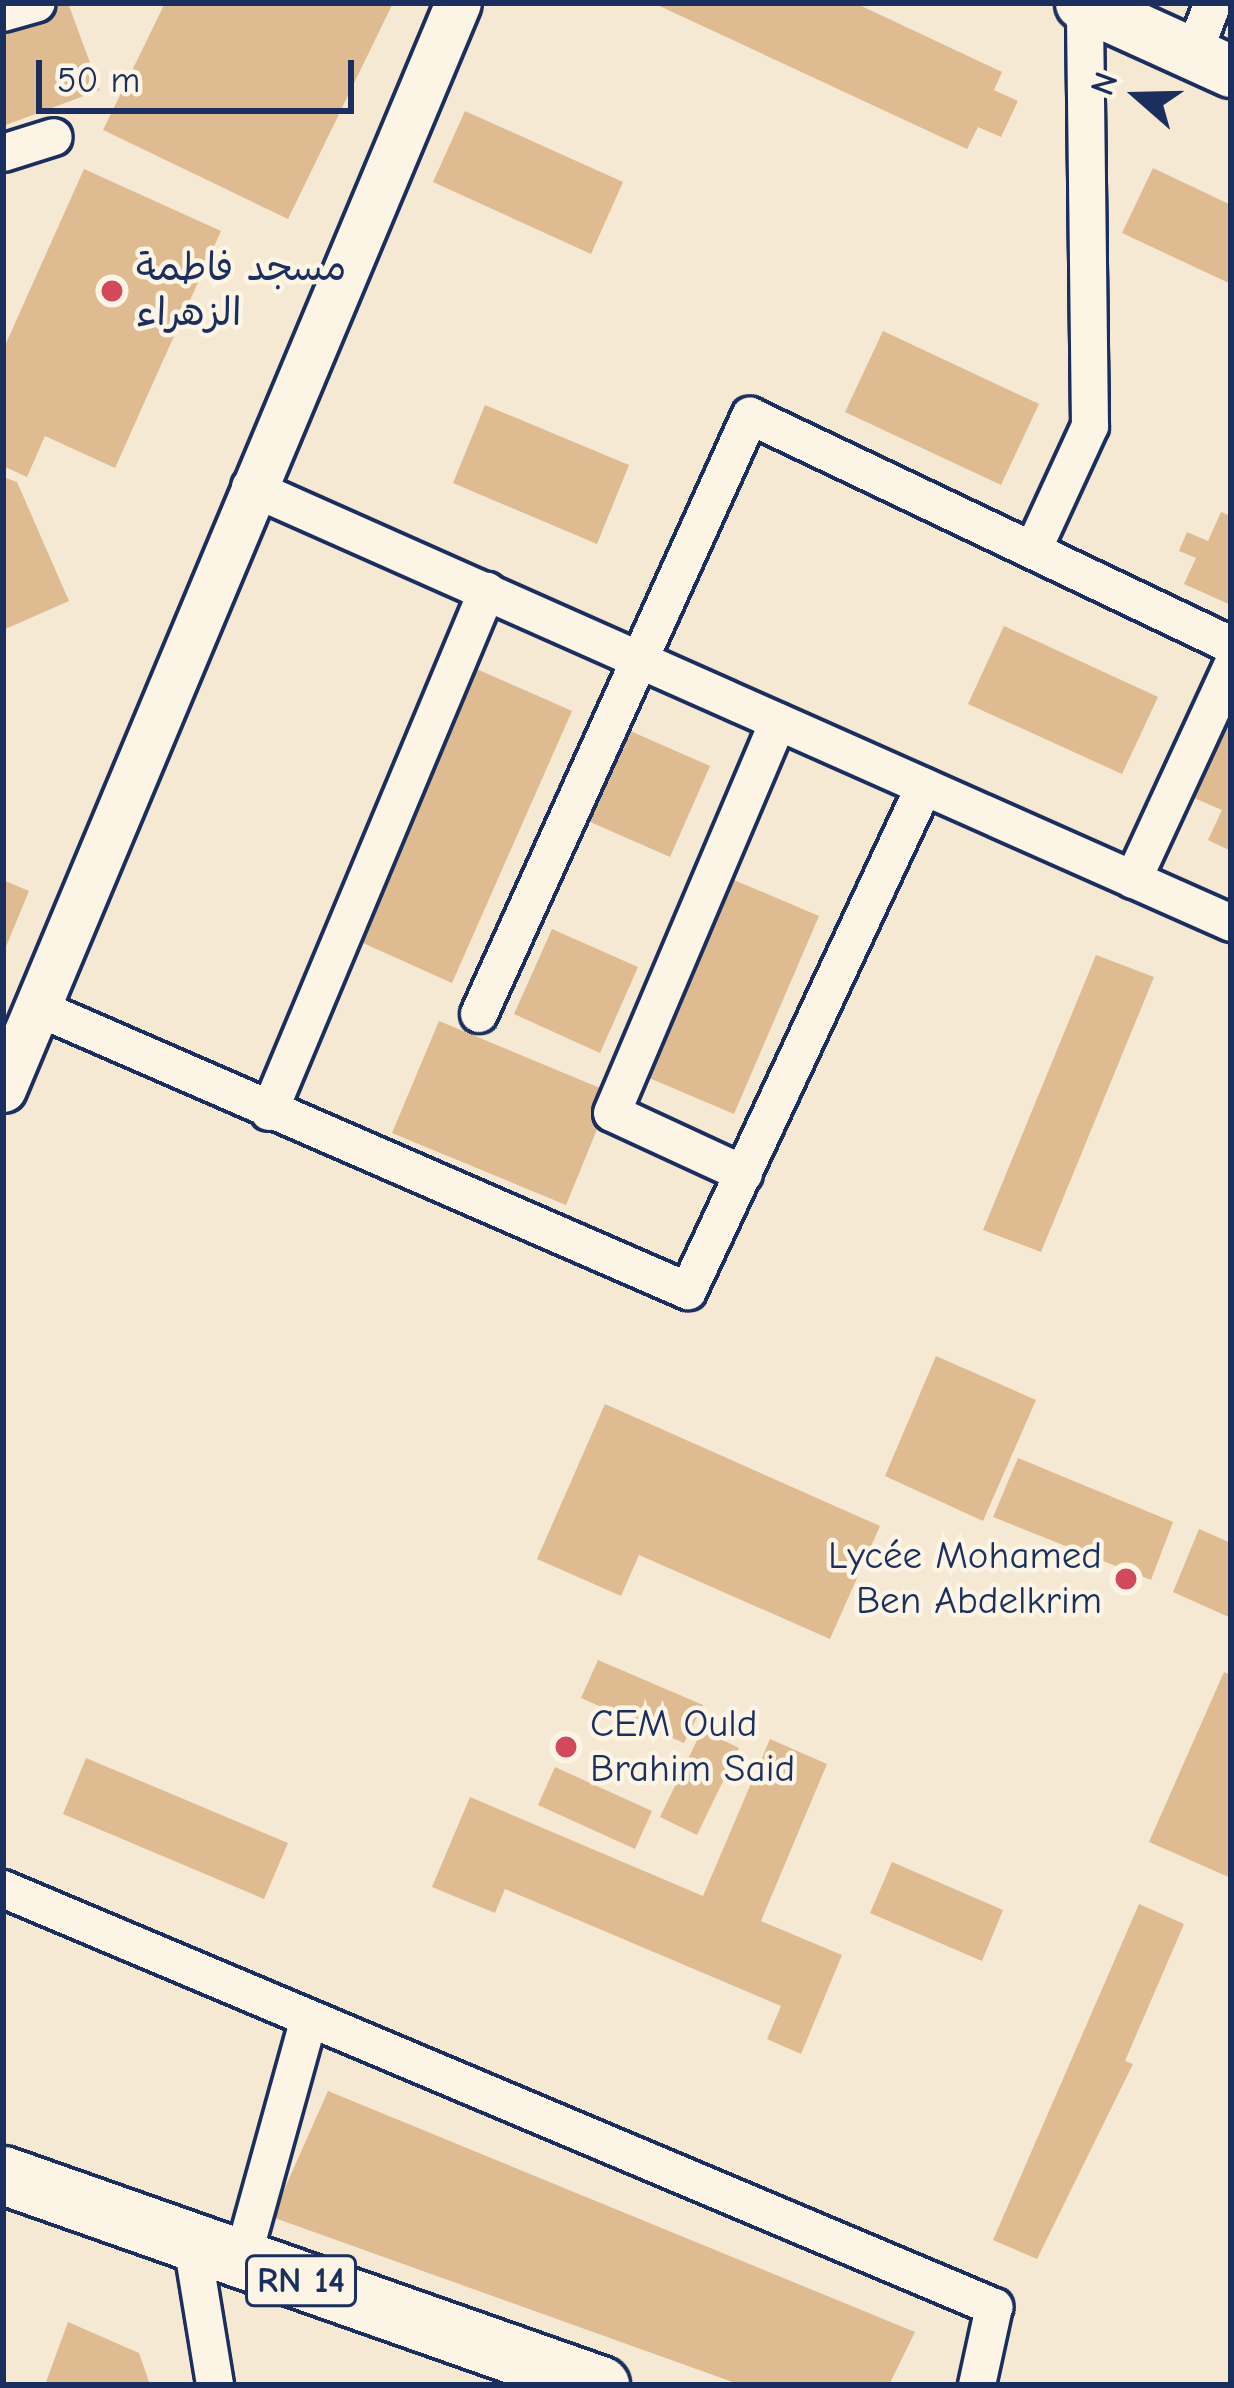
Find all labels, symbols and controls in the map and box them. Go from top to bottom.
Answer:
scale bar [42,36,360,110]
north arrow [1078,36,1198,156]
text: 50 m [57,60,140,101]
text: N [1083,67,1126,100]
place label: مسجد فاطمة الزهراء [136,246,347,337]
marker: مسجد فاطمة الزهراء [99,278,125,304]
place label: Lycée Mohamed Ben Abdelkrim [828,1534,1102,1625]
marker: Lycée Mohamed Ben Abdelkrim [1113,1566,1139,1592]
place label: CEM Ould Brahim Said [590,1702,795,1793]
marker: CEM Ould Brahim Said [553,1734,579,1760]
road number: RN 14 [244,2251,358,2311]

